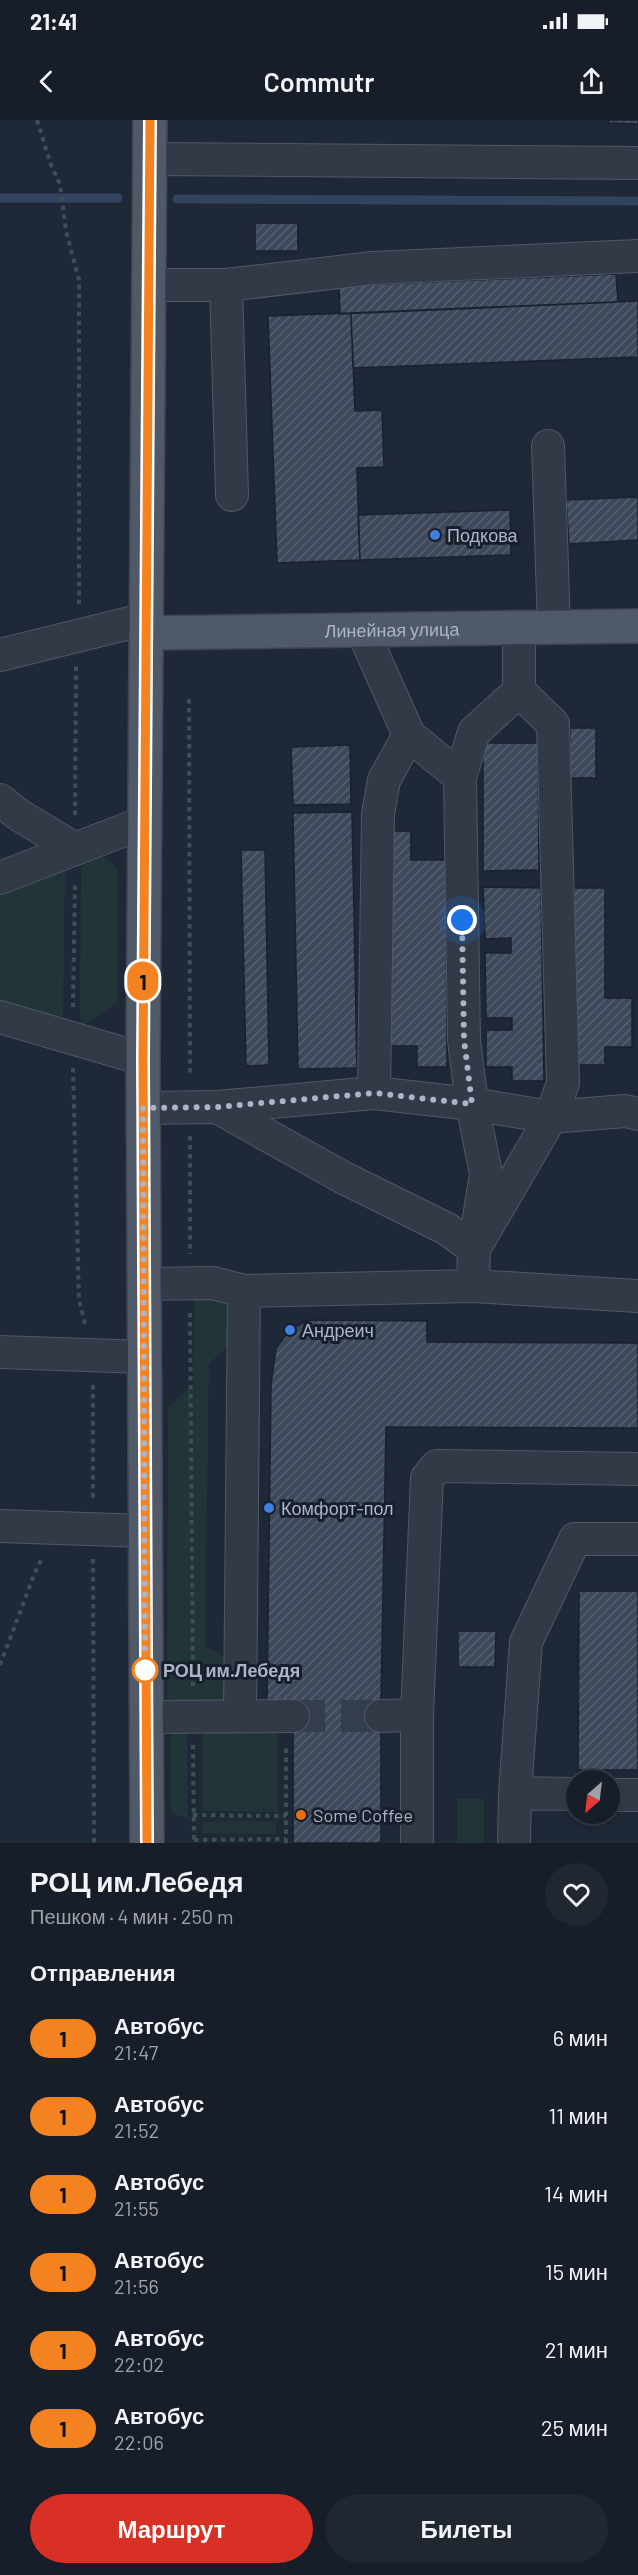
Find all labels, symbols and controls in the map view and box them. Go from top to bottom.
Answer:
text: 21:41 [30,8,77,34]
icon: back [30,65,63,98]
text: Commutr [263,65,375,97]
icon: share [575,65,608,98]
place label: Подкова [447,524,519,546]
marker: Подкова [428,528,442,542]
street label: Линейная улица [324,618,460,641]
your location [447,905,477,935]
line badge: 1 [124,962,162,1000]
text: 1 [139,969,147,994]
place label: Андреич [302,1319,374,1341]
marker: Андреич [283,1323,297,1337]
place label: Комфорт-пол [281,1497,394,1519]
marker: Комфорт-пол [262,1501,276,1515]
marker: РОЦ им.Лебедя [132,1657,158,1683]
place label: РОЦ им.Лебедя [163,1659,300,1681]
north arrow [566,1770,620,1824]
map controls [566,1770,620,1824]
place label: Some Coffee [313,1804,413,1826]
marker: Some Coffee [294,1808,308,1822]
button: heart [545,1863,608,1926]
text: РОЦ им.Лебедя [30,1864,244,1898]
text: Пешком · 4 мин · 250 m [30,1904,234,1928]
text: Отправления [30,1959,176,1985]
text: Автобус [114,2012,204,2038]
text: 6 мин [553,2024,608,2050]
text: 1 [59,2026,67,2051]
text: 21:47 [114,2040,158,2064]
text: Автобус [114,2090,204,2116]
text: 11 мин [549,2102,608,2128]
text: 1 [59,2104,67,2129]
text: 21:52 [114,2118,159,2142]
text: Автобус [114,2168,204,2194]
text: 14 мин [544,2180,608,2206]
text: 1 [59,2182,67,2207]
text: 21:55 [114,2196,159,2220]
text: Автобус [114,2246,204,2272]
text: 15 мин [545,2258,608,2284]
text: 1 [59,2260,67,2285]
text: 21:56 [114,2274,159,2298]
text: Автобус [114,2324,204,2350]
text: 21 мин [545,2336,608,2362]
text: 1 [59,2338,67,2363]
text: 22:02 [114,2352,164,2376]
text: Автобус [114,2402,204,2428]
text: 25 мин [541,2414,608,2440]
text: 1 [59,2416,67,2441]
text: 22:06 [114,2430,164,2454]
button: Маршрут [30,2494,313,2563]
button: Билеты [325,2494,608,2563]

